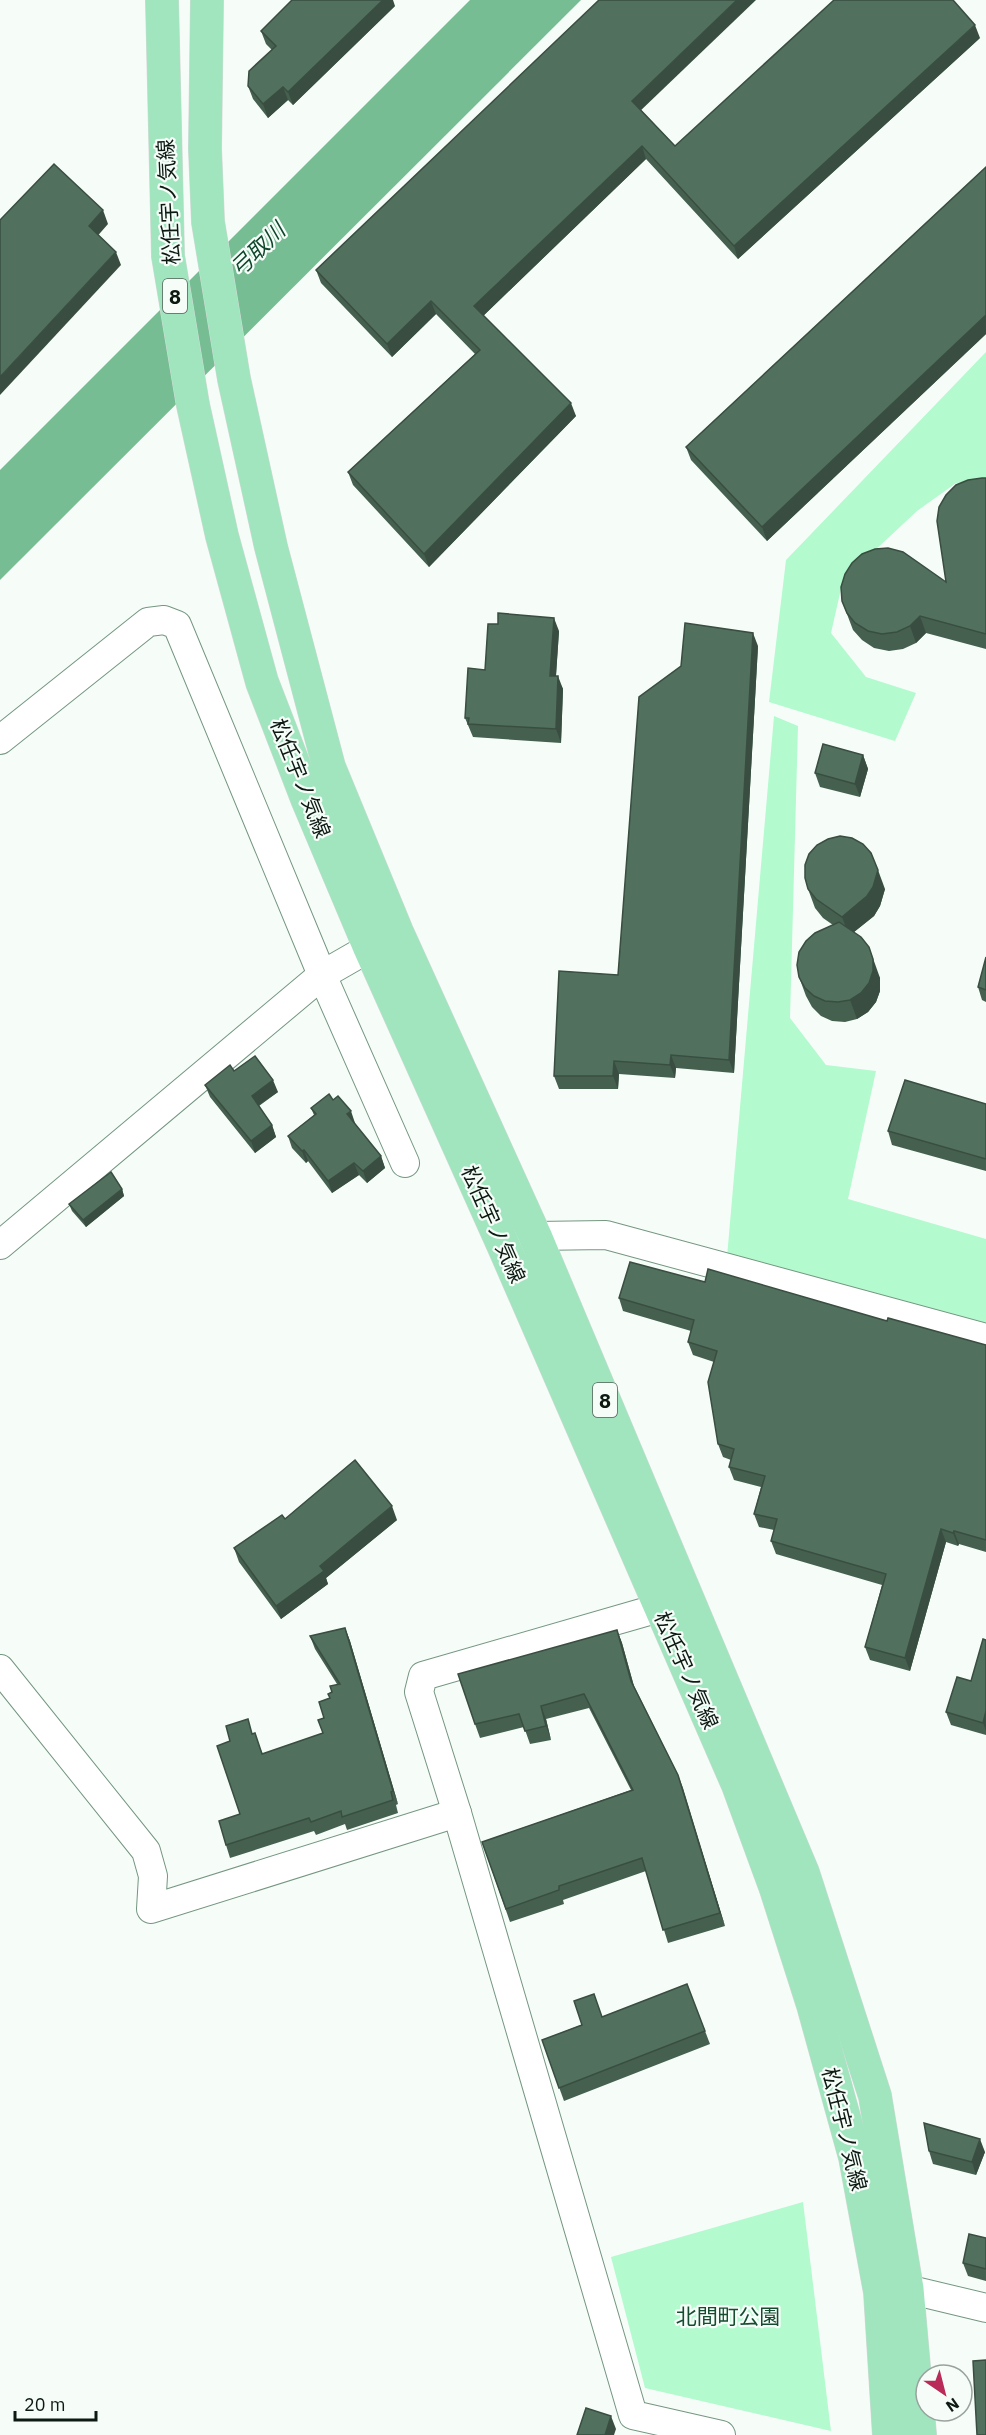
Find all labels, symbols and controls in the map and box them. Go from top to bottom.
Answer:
street label: 松任宇ノ気線 [151,138,185,266]
water label: 弓取川 [223,214,292,282]
road number: 8 [163,279,187,313]
street label: 松任宇ノ気線 [264,714,338,842]
street label: 松任宇ノ気線 [456,1161,532,1287]
road number: 8 [593,1383,617,1417]
street label: 松任宇ノ気線 [649,1607,725,1733]
street label: 松任宇ノ気線 [816,2064,874,2194]
park label: 北間町公園 [676,2302,781,2330]
north arrow [914,2363,974,2423]
scale bar [15,2384,96,2422]
text: 20 m [24,2393,66,2416]
text: N [942,2394,963,2417]

